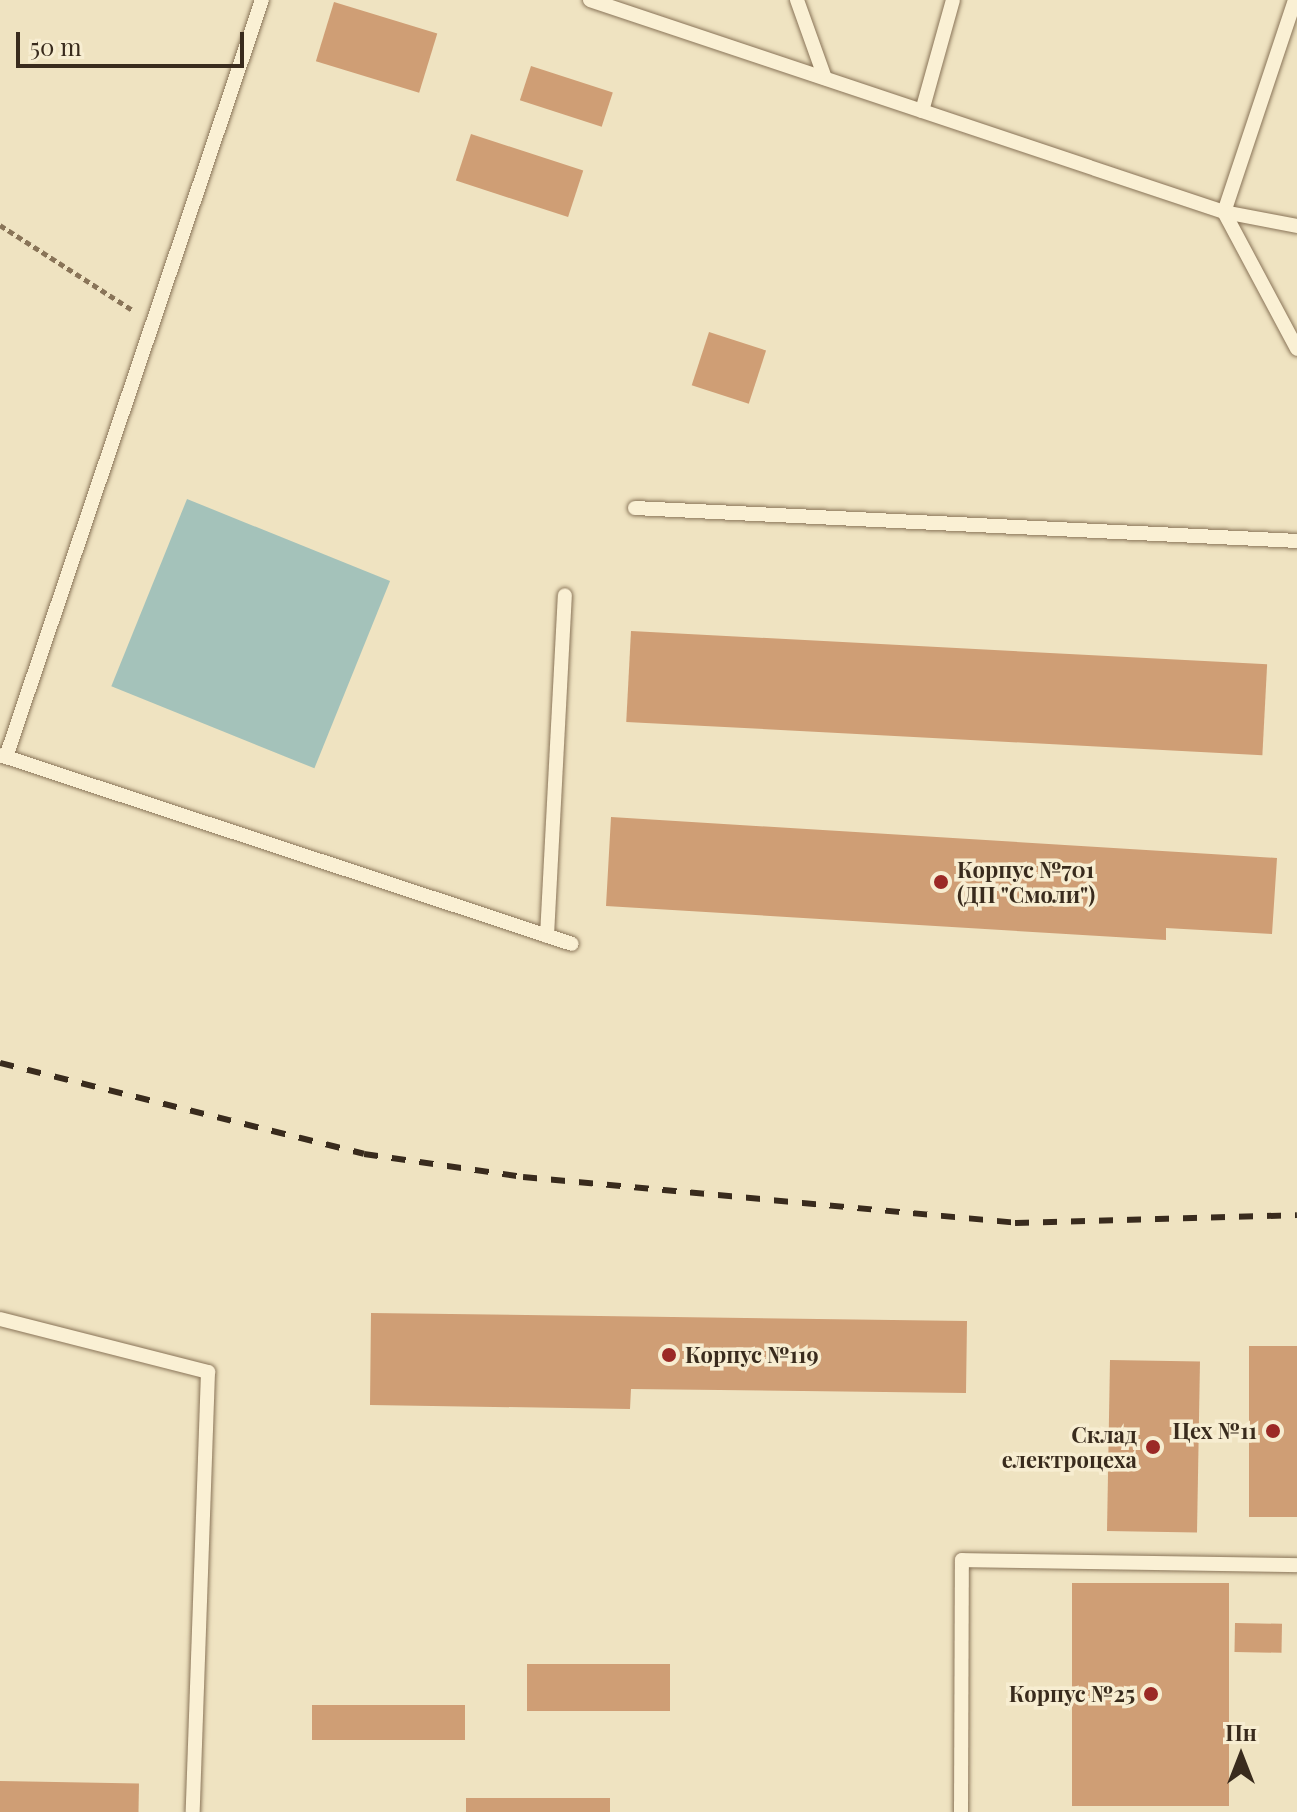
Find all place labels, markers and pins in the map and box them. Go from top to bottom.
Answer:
place label: Корпус №701 (ДП "Смоли") [957,856,1096,908]
marker: Корпус №701 (ДП "Смоли") [932,873,950,891]
place label: Корпус №119 [685,1342,819,1368]
marker: Корпус №119 [660,1346,678,1364]
place label: Цех №11 [1173,1418,1257,1444]
place label: Склад електроцеха [1002,1421,1137,1472]
marker: Цех №11 [1264,1422,1282,1440]
marker: Склад електроцеха [1144,1438,1162,1456]
place label: Корпус №25 [1009,1681,1135,1707]
marker: Корпус №25 [1142,1685,1160,1703]

